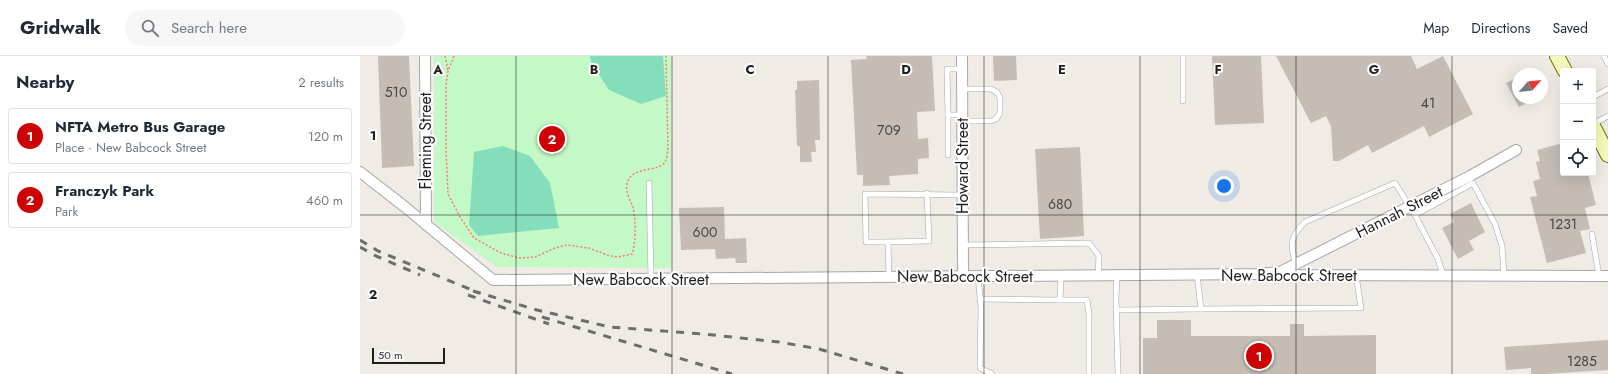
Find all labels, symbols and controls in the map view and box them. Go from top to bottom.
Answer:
search box [125,10,405,46]
text: Gridwalk [20,14,101,41]
icon: search [139,17,161,39]
text: Search here [171,17,247,39]
text: Map [1423,18,1449,38]
text: Directions [1471,18,1531,38]
text: Saved [1553,18,1588,38]
text: A [432,60,443,79]
text: B [590,60,599,79]
text: C [745,60,755,79]
text: D [901,60,911,79]
text: E [1058,60,1066,79]
text: F [1214,60,1222,79]
text: G [1369,60,1380,79]
north arrow [1512,68,1548,104]
map controls [1560,68,1596,176]
button: + [1560,68,1596,104]
text: Nearby [16,70,74,94]
text: 2 results [298,73,344,92]
house number: 510 [385,82,407,102]
street label: Fleming Street [414,92,437,190]
house number: 41 [1421,93,1435,113]
button: − [1560,104,1596,140]
text: NFTA Metro Bus Garage [55,116,225,138]
street label: Howard Street [951,118,974,214]
house number: 709 [877,120,901,140]
pin: 2 [539,124,565,154]
text: 1 [370,126,376,145]
text: 1 [27,127,33,146]
text: 120 m [308,127,343,146]
text: Place · New Babcock Street [55,138,206,157]
button: locate [1560,140,1596,176]
your location [1214,176,1234,196]
text: Franczyk Park [55,180,154,202]
street label: Hannah Street [1351,180,1447,244]
text: 2 [26,191,34,210]
text: 460 m [306,191,343,210]
house number: 680 [1048,194,1072,214]
text: Park [55,202,78,221]
house number: 1231 [1549,214,1577,234]
house number: 600 [693,222,717,242]
street label: New Babcock Street [1221,264,1357,287]
street label: New Babcock Street [897,265,1033,288]
street label: New Babcock Street [573,268,709,291]
text: 2 [369,285,377,304]
pin: 1 [1246,341,1272,371]
scale bar [372,346,445,365]
text: 50 m [378,347,403,363]
house number: 1285 [1567,351,1597,371]

